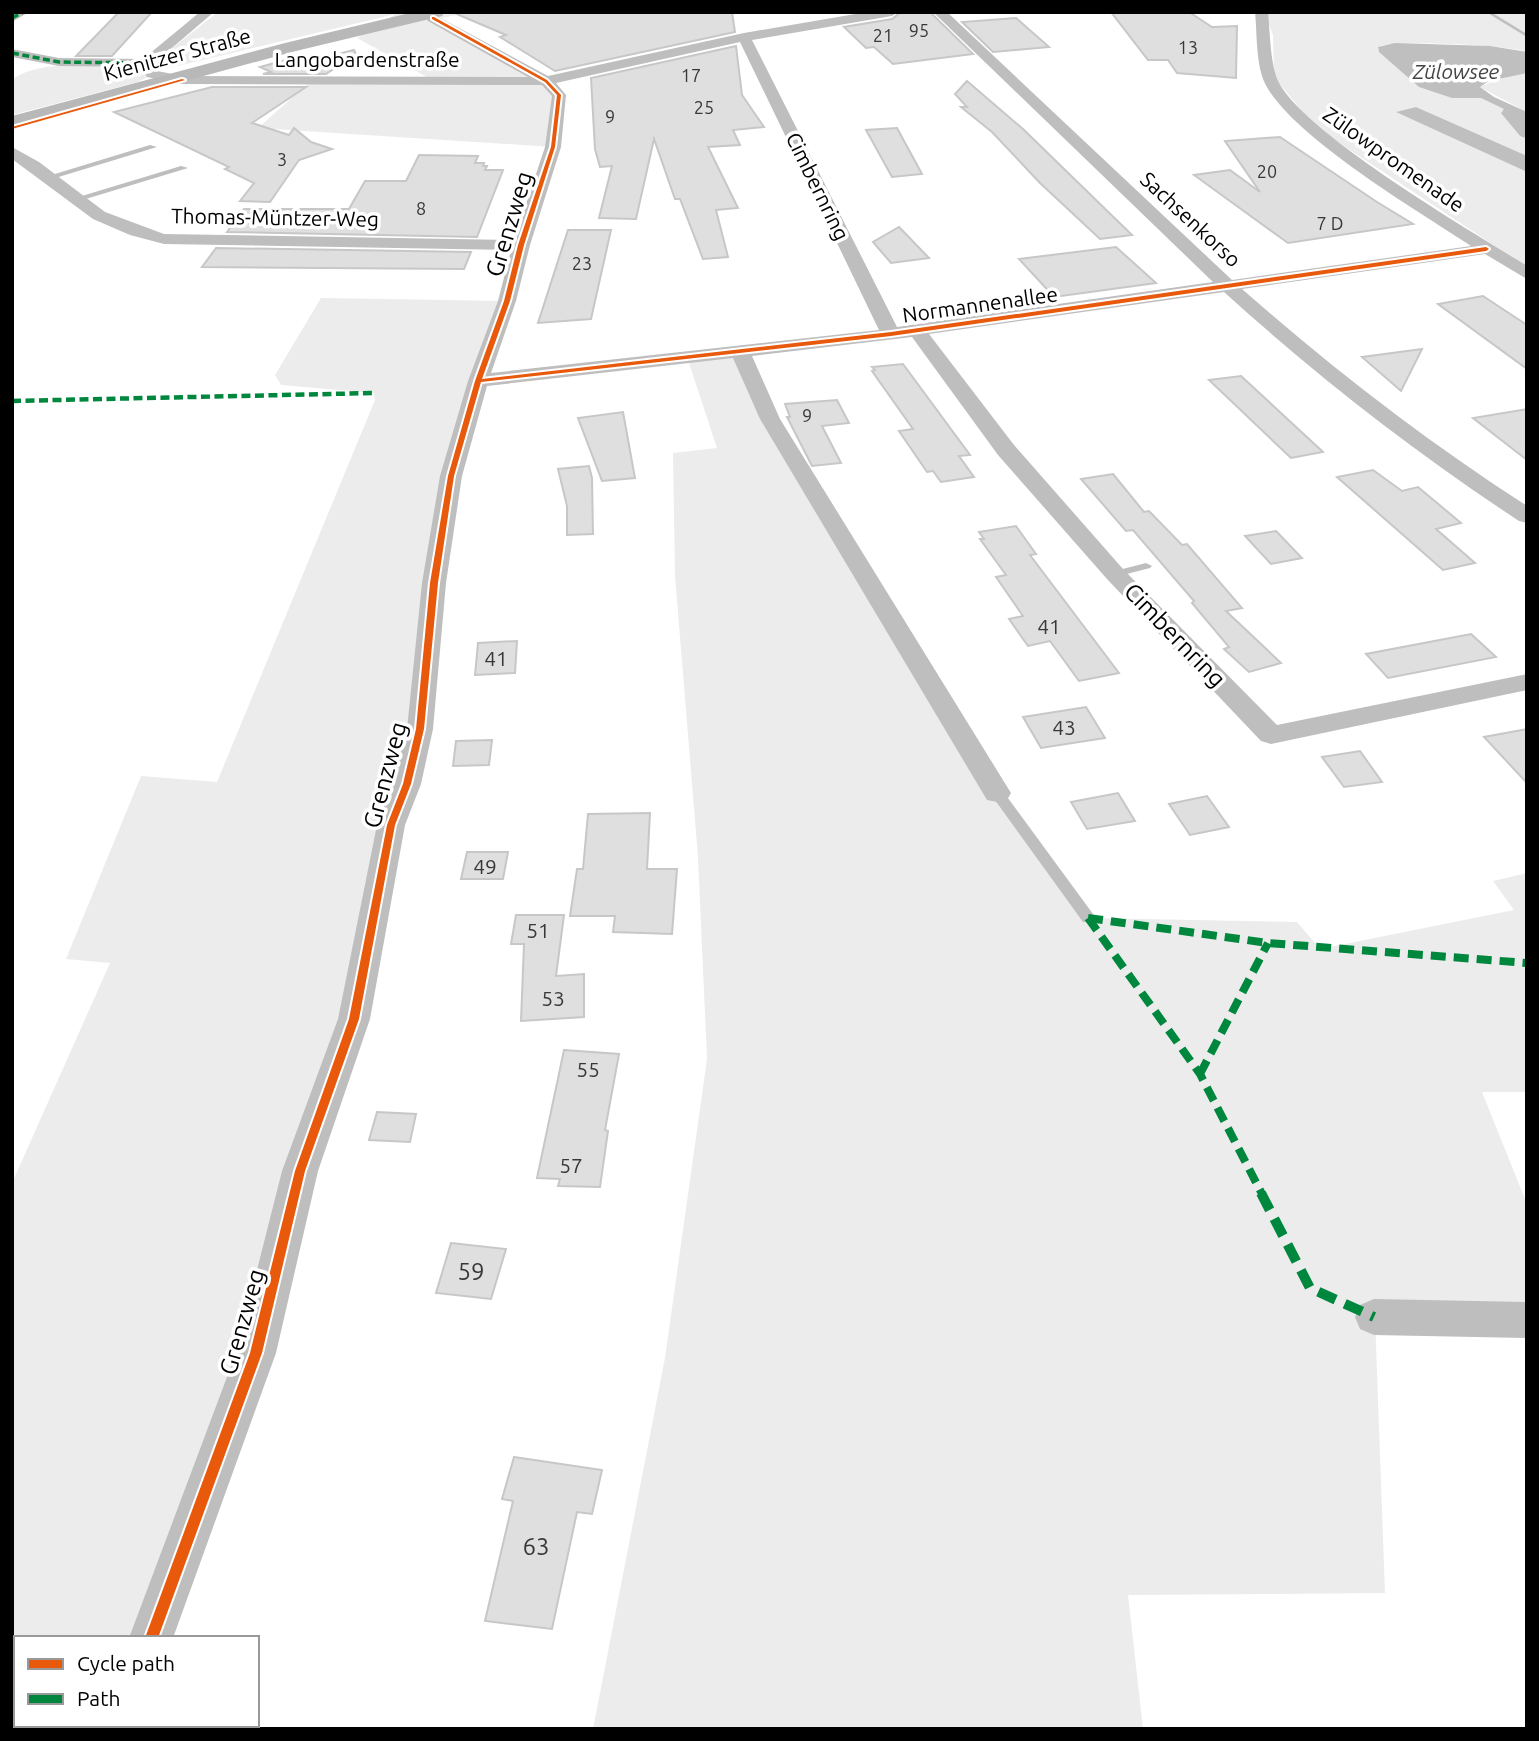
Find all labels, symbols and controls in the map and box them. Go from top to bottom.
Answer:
house number: 95 [909,20,929,40]
street label: Kienitzer Straße [101,23,253,85]
house number: 21 [873,25,893,45]
house number: 13 [1178,37,1198,57]
street label: Langobardenstraße [274,47,460,71]
water label: Zülowsee [1412,59,1500,83]
house number: 17 [681,65,701,85]
house number: 25 [694,97,714,117]
street label: Zülowpromenade [1319,101,1469,217]
house number: 9 [605,106,615,126]
street label: Cimbernring [782,128,854,244]
house number: 3 [277,149,287,169]
house number: 20 [1257,161,1277,181]
street label: Sachsenkorso [1136,167,1246,271]
street label: Grenzweg [480,168,538,280]
house number: 8 [416,198,426,218]
street label: Thomas-Müntzer-Weg [171,203,379,231]
house number: 7 D [1317,213,1343,233]
house number: 23 [572,253,592,273]
street label: Normannenallee [901,281,1059,327]
house number: 9 [802,405,812,425]
street label: Cimbernring [1119,578,1231,692]
house number: 41 [1037,614,1061,638]
house number: 41 [484,646,508,670]
house number: 43 [1052,715,1076,739]
street label: Grenzweg [358,719,412,831]
house number: 49 [473,854,497,878]
house number: 51 [526,918,550,942]
house number: 53 [541,986,565,1010]
house number: 55 [576,1057,600,1081]
house number: 57 [559,1153,583,1177]
house number: 59 [457,1258,485,1285]
street label: Grenzweg [214,1266,270,1378]
house number: 63 [522,1533,550,1560]
legend [14,1636,259,1727]
text: Cycle path [77,1651,175,1675]
text: Path [77,1686,120,1710]

